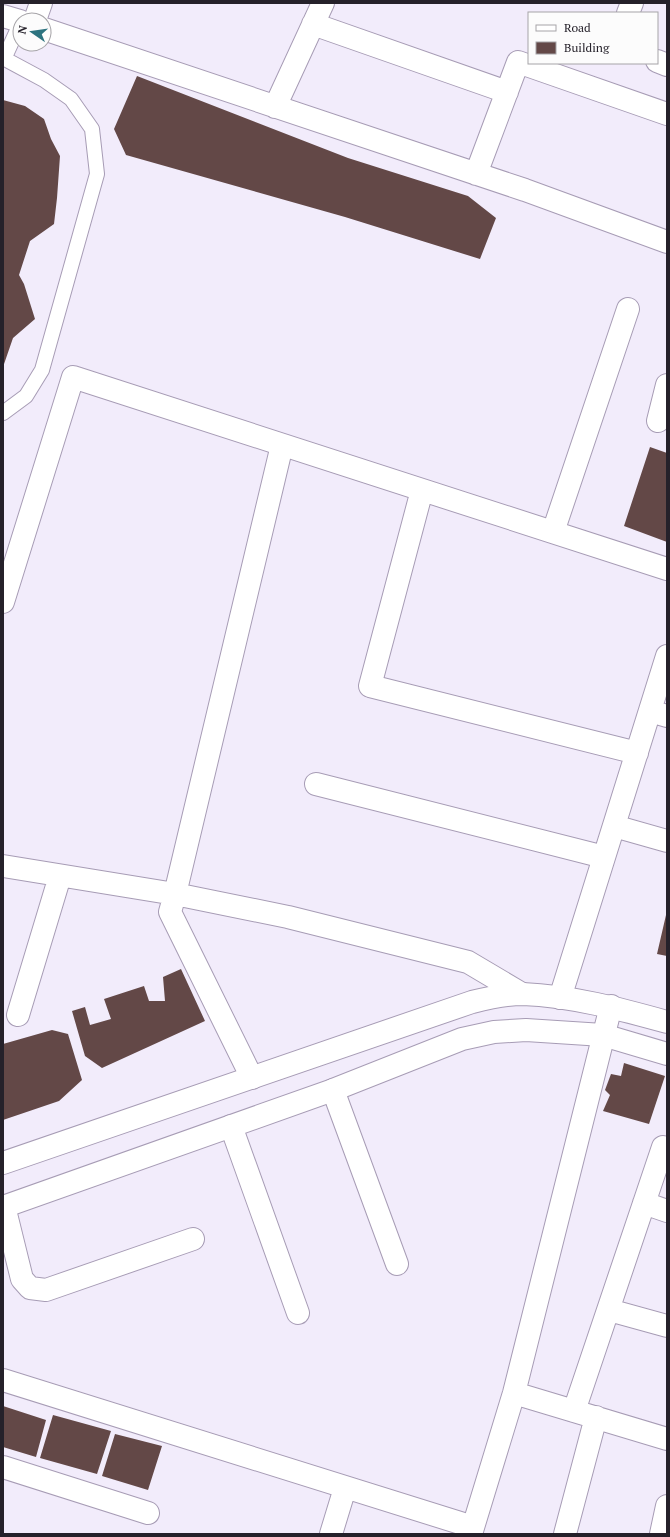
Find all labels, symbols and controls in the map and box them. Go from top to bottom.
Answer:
north arrow [12,12,52,52]
legend [528,12,658,64]
text: Road [564,20,591,35]
text: N [14,23,30,35]
text: Building [564,40,610,55]

